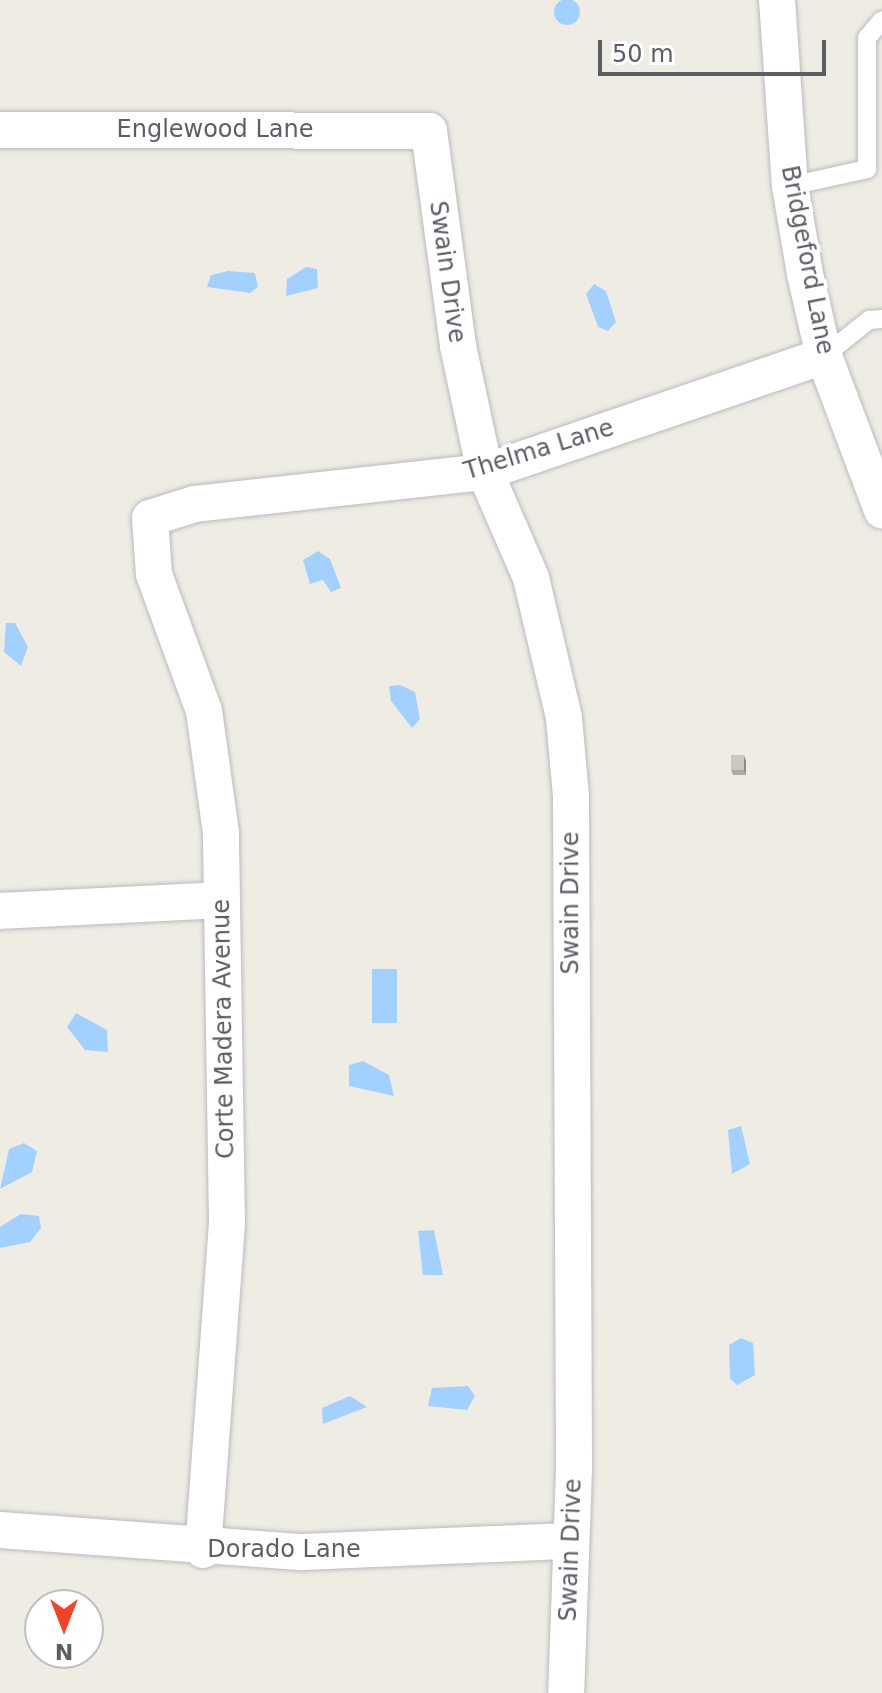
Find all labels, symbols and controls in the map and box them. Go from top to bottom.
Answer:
scale bar [602,24,830,74]
text: 50 m [612,40,674,68]
street label: Englewood Lane [117,116,313,144]
street label: Bridgeford Lane [775,163,839,357]
street label: Swain Drive [423,199,471,345]
street label: Thelma Lane [461,414,617,486]
street label: Swain Drive [557,831,585,975]
street label: Corte Madera Avenue [207,899,241,1159]
street label: Swain Drive [554,1478,588,1622]
street label: Dorado Lane [207,1536,361,1564]
north arrow [24,1589,104,1669]
text: N [55,1639,73,1664]

